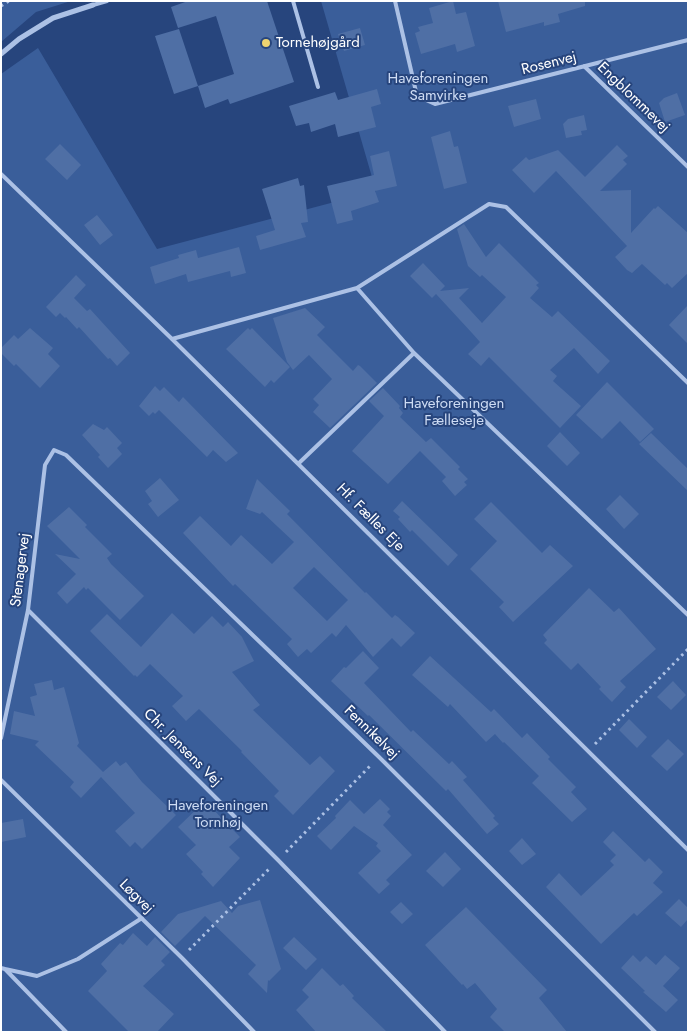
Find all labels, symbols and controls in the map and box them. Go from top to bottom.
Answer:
place label: Tornehøjgård [276,34,360,52]
marker: Tornehøjgård [260,37,272,49]
street label: Rosenvej [520,48,578,80]
street label: Engblommevej [593,59,673,137]
park label: Haveforeningen Samvirke [388,70,488,105]
park label: Haveforeningen Fælleseje [404,395,504,430]
street label: Hf. Fælles Eje [332,480,408,556]
street label: Stenagervej [8,532,34,608]
street label: Fennikelvej [340,702,402,764]
street label: Chr. Jensens Vej [139,705,225,791]
park label: Haveforeningen Tornhøj [168,797,268,832]
street label: Løgvej [115,876,157,918]

